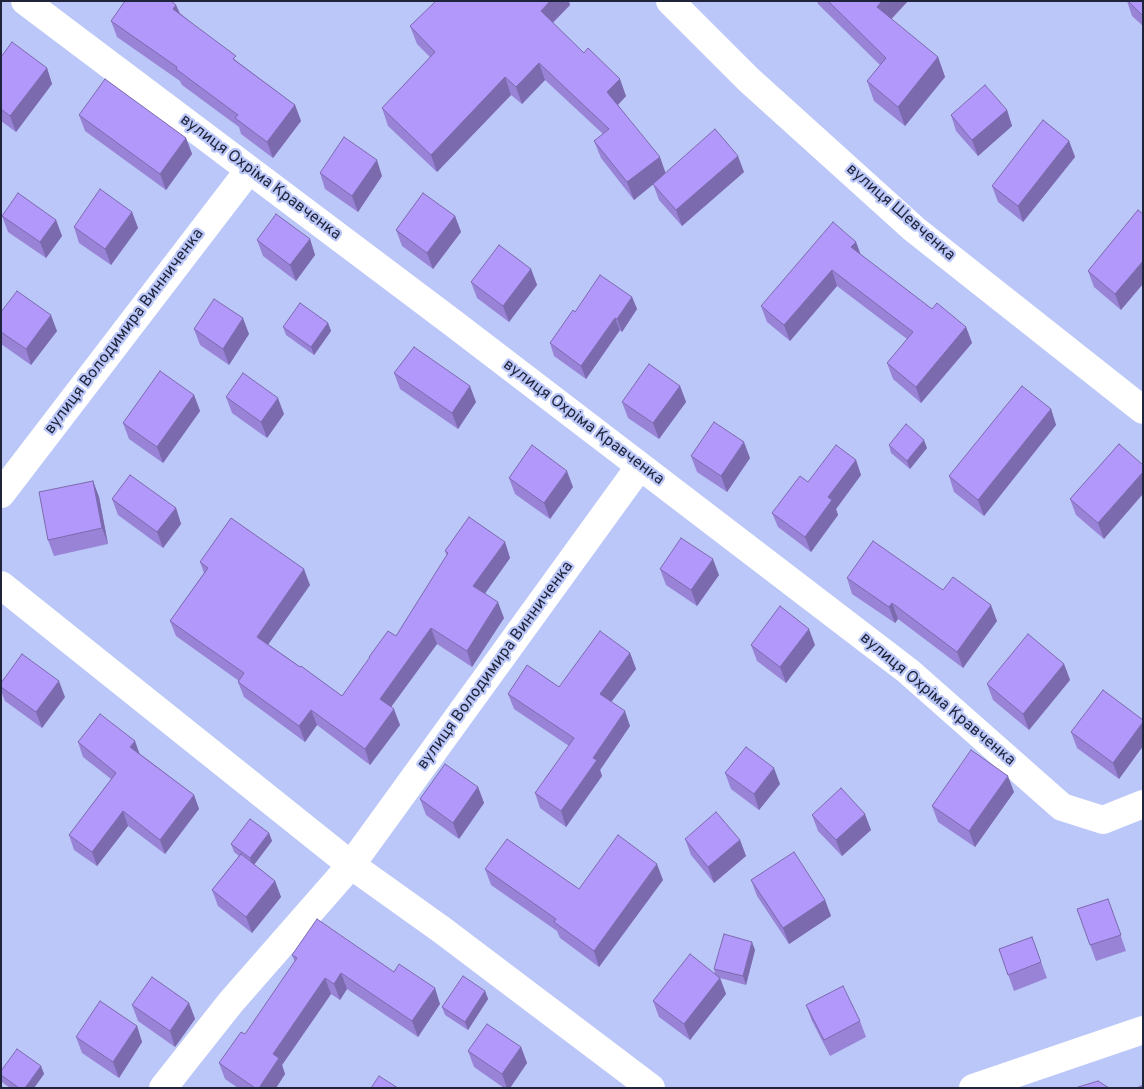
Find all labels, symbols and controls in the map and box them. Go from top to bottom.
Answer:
street label: вулиця Охріма Кравченка [175,111,345,245]
street label: вулиця Шевченка [841,160,959,266]
street label: вулиця Володимира Винниченка [41,225,209,439]
street label: вулиця Охріма Кравченка [498,356,668,490]
street label: вулиця Володимира Винниченка [414,558,578,774]
street label: вулиця Охріма Кравченка [855,629,1019,771]

